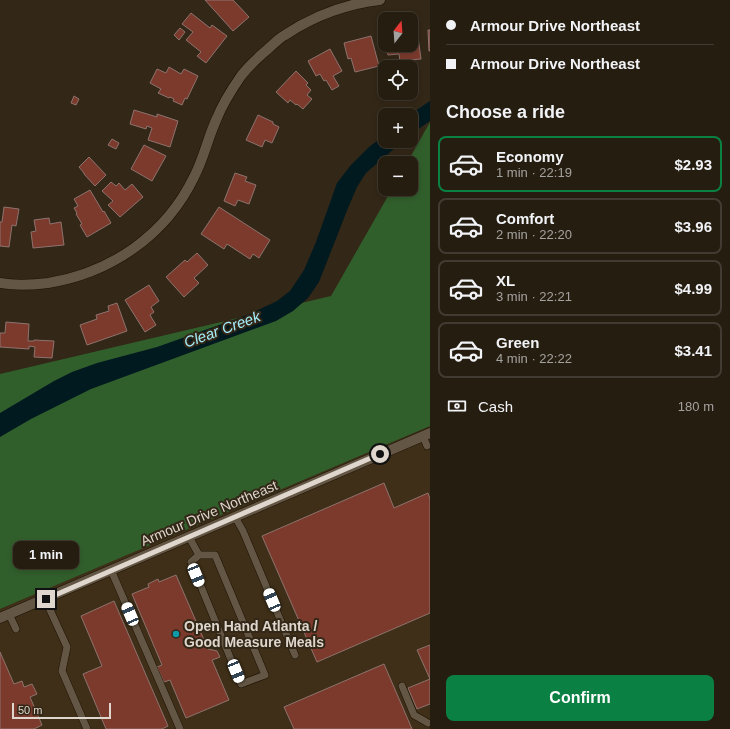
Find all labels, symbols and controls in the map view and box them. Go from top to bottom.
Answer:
north arrow [378,12,418,52]
map controls [378,12,418,196]
text: Armour Drive Northeast [470,17,640,34]
text: Armour Drive Northeast [470,55,640,72]
button: locate [378,60,418,100]
text: Choose a ride [446,102,565,122]
button: + [378,108,418,148]
icon: car [448,146,484,182]
text: Economy [496,148,564,165]
button: − [378,156,418,196]
text: $2.93 [674,156,712,173]
text: 1 min · 22:19 [496,165,572,180]
icon: car [448,208,484,244]
text: Comfort [496,210,554,227]
text: $3.96 [674,218,712,235]
text: 2 min · 22:20 [496,227,572,242]
icon: car [448,270,484,306]
text: XL [496,272,515,289]
text: $4.99 [674,280,712,297]
text: 3 min · 22:21 [496,289,572,304]
water label: Clear Creek [181,307,264,351]
icon: car [448,332,484,368]
text: Green [496,334,539,351]
text: $3.41 [674,342,712,359]
text: 4 min · 22:22 [496,351,572,366]
icon: cash [446,395,468,417]
text: Cash [478,398,513,415]
text: 180 m [678,399,714,414]
route start [371,445,389,463]
street label: Armour Drive Northeast [138,477,280,549]
callout: 1 min [13,541,79,569]
text: 1 min [29,547,63,562]
car [186,562,206,588]
car [262,587,282,613]
route end [37,590,55,608]
car [120,601,140,627]
place label: Open Hand Atlanta / Good Measure Meals [184,618,324,650]
marker: Open Hand Atlanta / Good Measure Meals [171,629,181,639]
car [226,658,246,684]
button: Confirm [446,675,714,721]
scale bar [12,701,111,720]
text: 50 m [18,704,42,716]

